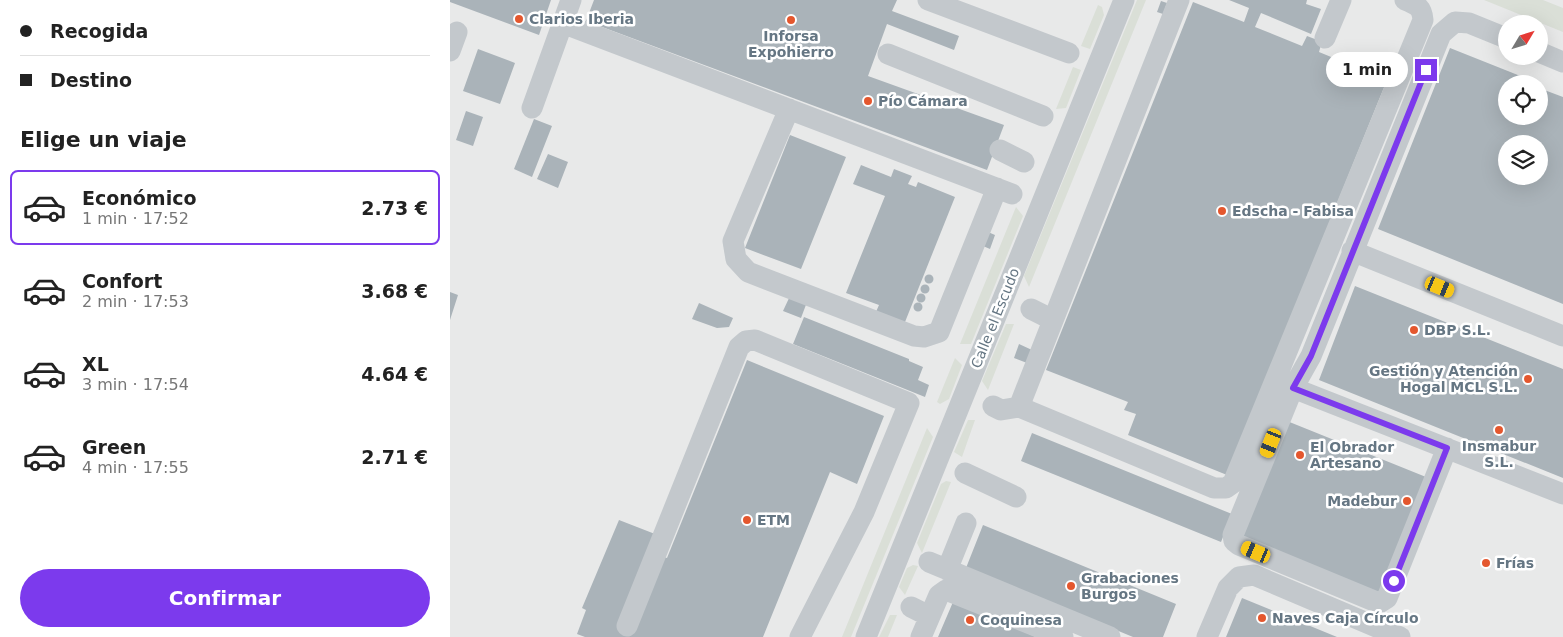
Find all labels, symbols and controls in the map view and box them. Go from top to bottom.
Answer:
place label: Clarios Iberia [529,11,634,27]
marker: Clarios Iberia [513,13,525,25]
marker: Inforsa Expohierro [785,14,797,26]
north arrow [1498,15,1548,65]
map controls [1498,15,1548,185]
text: Recogida [50,20,148,42]
place label: Inforsa Expohierro [748,28,834,60]
callout: 1 min [1326,52,1408,88]
route end [1415,59,1437,81]
text: 1 min [1342,60,1392,79]
text: Destino [50,69,132,91]
button: locate [1498,75,1548,125]
place label: Pío Cámara [878,93,968,109]
marker: Pío Cámara [862,95,874,107]
text: Elige un viaje [20,127,187,152]
button: layers [1498,135,1548,185]
icon: car [22,185,67,230]
text: Económico [82,187,197,209]
text: 2.73 € [361,197,428,219]
place label: Edscha - Fabisa [1232,203,1354,219]
marker: Edscha - Fabisa [1216,205,1228,217]
text: 1 min · 17:52 [82,209,189,228]
street label: Calle el Escudo [968,266,1022,370]
icon: car [22,268,67,313]
text: Confort [82,270,162,292]
car [1423,274,1456,300]
text: 3.68 € [361,280,428,302]
text: 2 min · 17:53 [82,292,189,311]
place label: DBP S.L. [1424,322,1491,338]
marker: DBP S.L. [1408,324,1420,336]
icon: car [22,351,67,396]
text: XL [82,353,109,375]
text: 4.64 € [361,363,428,385]
place label: Gestión y Atención Hogal MCL S.L. [1369,363,1518,395]
marker: Gestión y Atención Hogal MCL S.L. [1522,373,1534,385]
text: 3 min · 17:54 [82,375,189,394]
marker: Insmabur S.L. [1493,424,1505,436]
car [1258,426,1283,460]
icon: car [22,434,67,479]
text: Green [82,436,146,458]
place label: Insmabur S.L. [1462,438,1536,470]
place label: El Obrador Artesano [1310,439,1394,471]
text: 2.71 € [361,446,428,468]
marker: El Obrador Artesano [1294,449,1306,461]
text: 4 min · 17:55 [82,458,189,477]
place label: Madebur [1327,493,1397,509]
marker: Madebur [1401,495,1413,507]
place label: ETM [757,512,790,528]
marker: ETM [741,514,753,526]
car [1239,539,1272,565]
place label: Frías [1496,555,1534,571]
marker: Frías [1480,557,1492,569]
button: Confirmar [20,569,430,627]
place label: Grabaciones Burgos [1081,570,1179,602]
route start [1383,570,1405,592]
marker: Grabaciones Burgos [1065,580,1077,592]
place label: Naves Caja Círculo [1272,610,1419,626]
place label: Coquinesa [980,612,1062,628]
marker: Naves Caja Círculo [1256,612,1268,624]
marker: Coquinesa [964,614,976,626]

